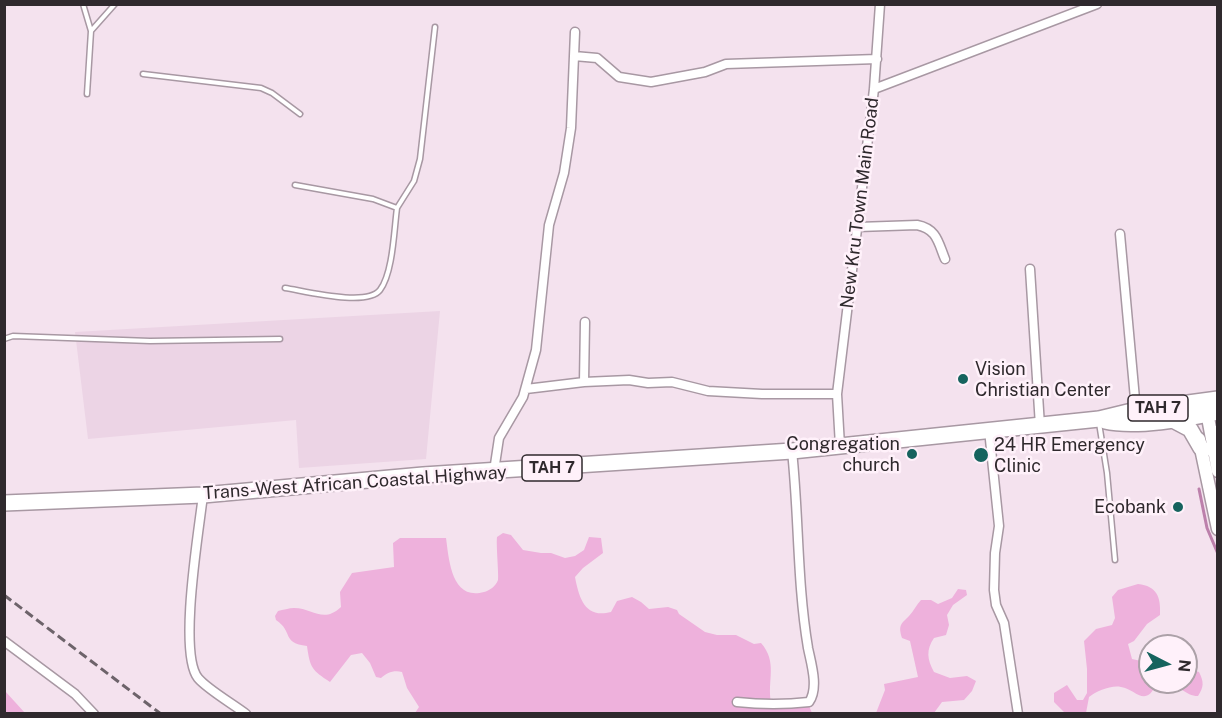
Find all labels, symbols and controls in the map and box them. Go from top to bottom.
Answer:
street label: New Kru Town Main Road [836,96,884,310]
place label: Vision Christian Center [975,358,1111,400]
marker: Vision Christian Center [956,372,970,386]
road number: TAH 7 [1128,395,1188,421]
place label: Congregation church [786,433,900,476]
place label: 24 HR Emergency Clinic [994,434,1145,476]
marker: 24 HR Emergency Clinic [972,446,990,464]
marker: Congregation church [905,447,919,461]
road number: TAH 7 [522,455,582,481]
street label: Trans-West African Coastal Highway [202,462,508,504]
place label: Ecobank [1094,496,1166,518]
marker: Ecobank [1171,500,1185,514]
north arrow [1138,634,1198,694]
text: N [1174,659,1195,673]

